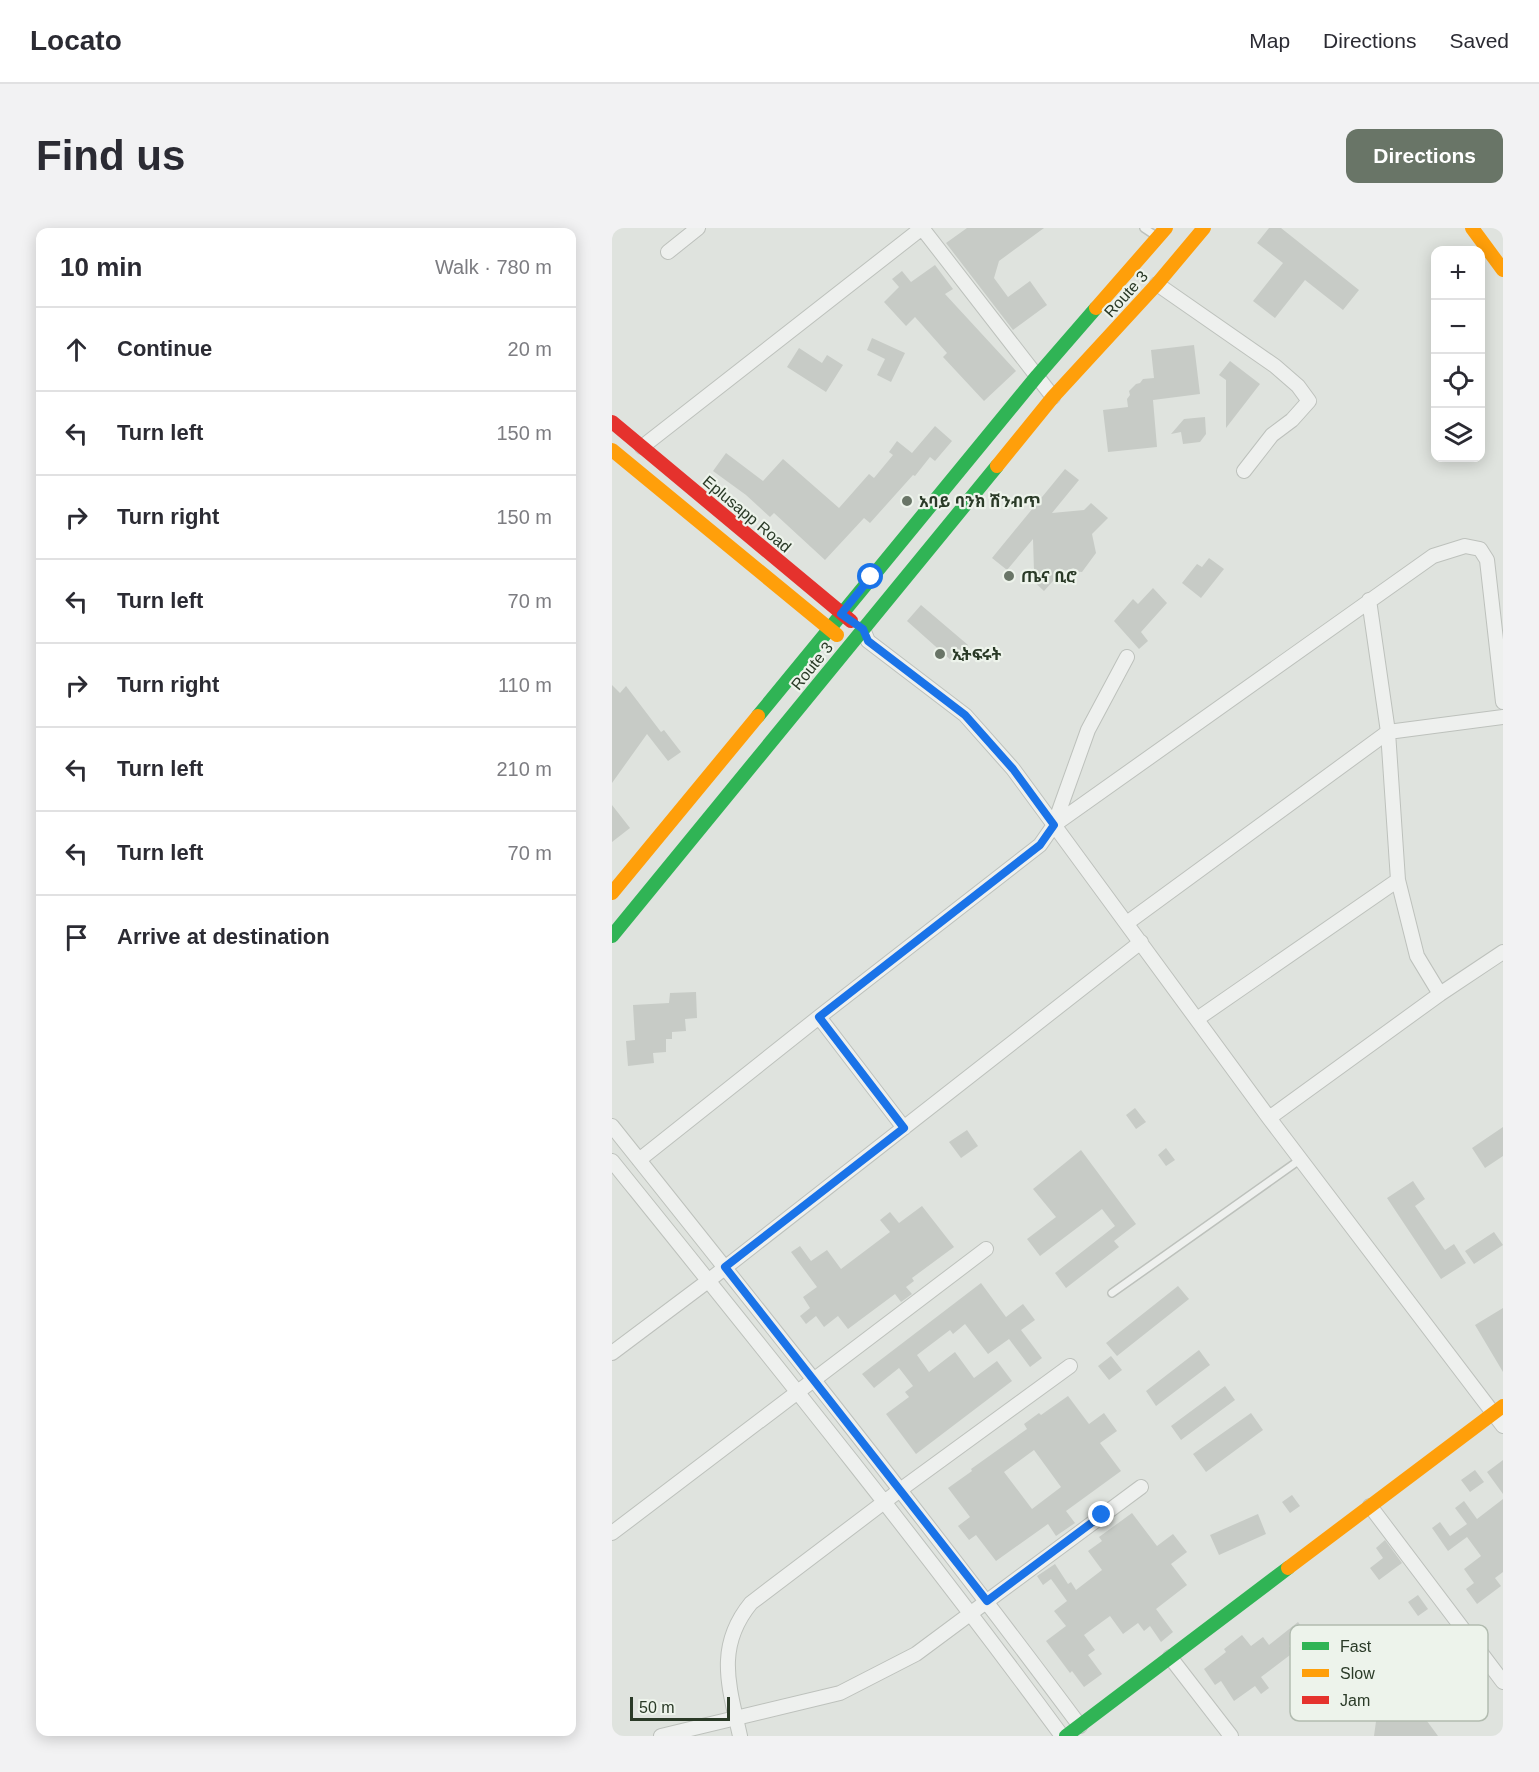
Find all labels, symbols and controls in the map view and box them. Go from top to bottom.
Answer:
text: Locato [30,25,122,56]
text: Map [1249,29,1290,52]
text: Directions [1323,29,1416,52]
text: Saved [1449,29,1509,52]
button: Directions [1346,129,1503,183]
text: Find us [36,132,185,179]
map controls [1431,246,1485,462]
button: + [1431,246,1485,300]
text: 10 min [60,252,142,282]
text: Walk · 780 m [435,256,552,278]
street label: Route 3 [1101,267,1151,321]
button: − [1431,300,1485,354]
icon: ahead [60,333,93,366]
text: Continue [117,336,212,361]
text: 20 m [508,338,552,360]
button: locate [1431,354,1485,408]
button: layers [1431,408,1485,462]
icon: left [60,417,93,450]
text: Turn left [117,420,203,445]
text: 150 m [496,422,552,444]
street label: Eplusapp Road [700,472,794,556]
place label: አባይ ባንክ ሽንብጥ [919,493,1041,510]
marker: አባይ ባንክ ሽንብጥ [900,494,914,508]
icon: right [60,501,93,534]
text: Turn right [117,504,219,529]
text: 150 m [496,506,552,528]
route start [857,563,883,589]
place label: ጤና ቢሮ [1021,568,1077,585]
marker: ጤና ቢሮ [1002,569,1016,583]
icon: left [60,585,93,618]
text: Turn left [117,588,203,613]
text: 70 m [508,590,552,612]
street label: Route 3 [788,639,836,693]
place label: ኢትፍሩት [952,646,1002,663]
marker: ኢትፍሩት [933,647,947,661]
icon: right [60,669,93,702]
text: Turn right [117,672,219,697]
text: 110 m [498,674,552,696]
icon: left [60,753,93,786]
text: Turn left [117,756,203,781]
text: 210 m [496,758,552,780]
icon: left [60,837,93,870]
text: Turn left [117,840,203,865]
text: 70 m [508,842,552,864]
icon: arrive [60,921,93,954]
text: Arrive at destination [117,924,330,949]
route end [1088,1501,1114,1527]
legend [1290,1625,1488,1721]
text: Fast [1340,1638,1372,1655]
text: Slow [1340,1665,1375,1682]
text: Jam [1340,1692,1370,1709]
scale bar [630,1694,730,1722]
text: 50 m [639,1699,675,1716]

